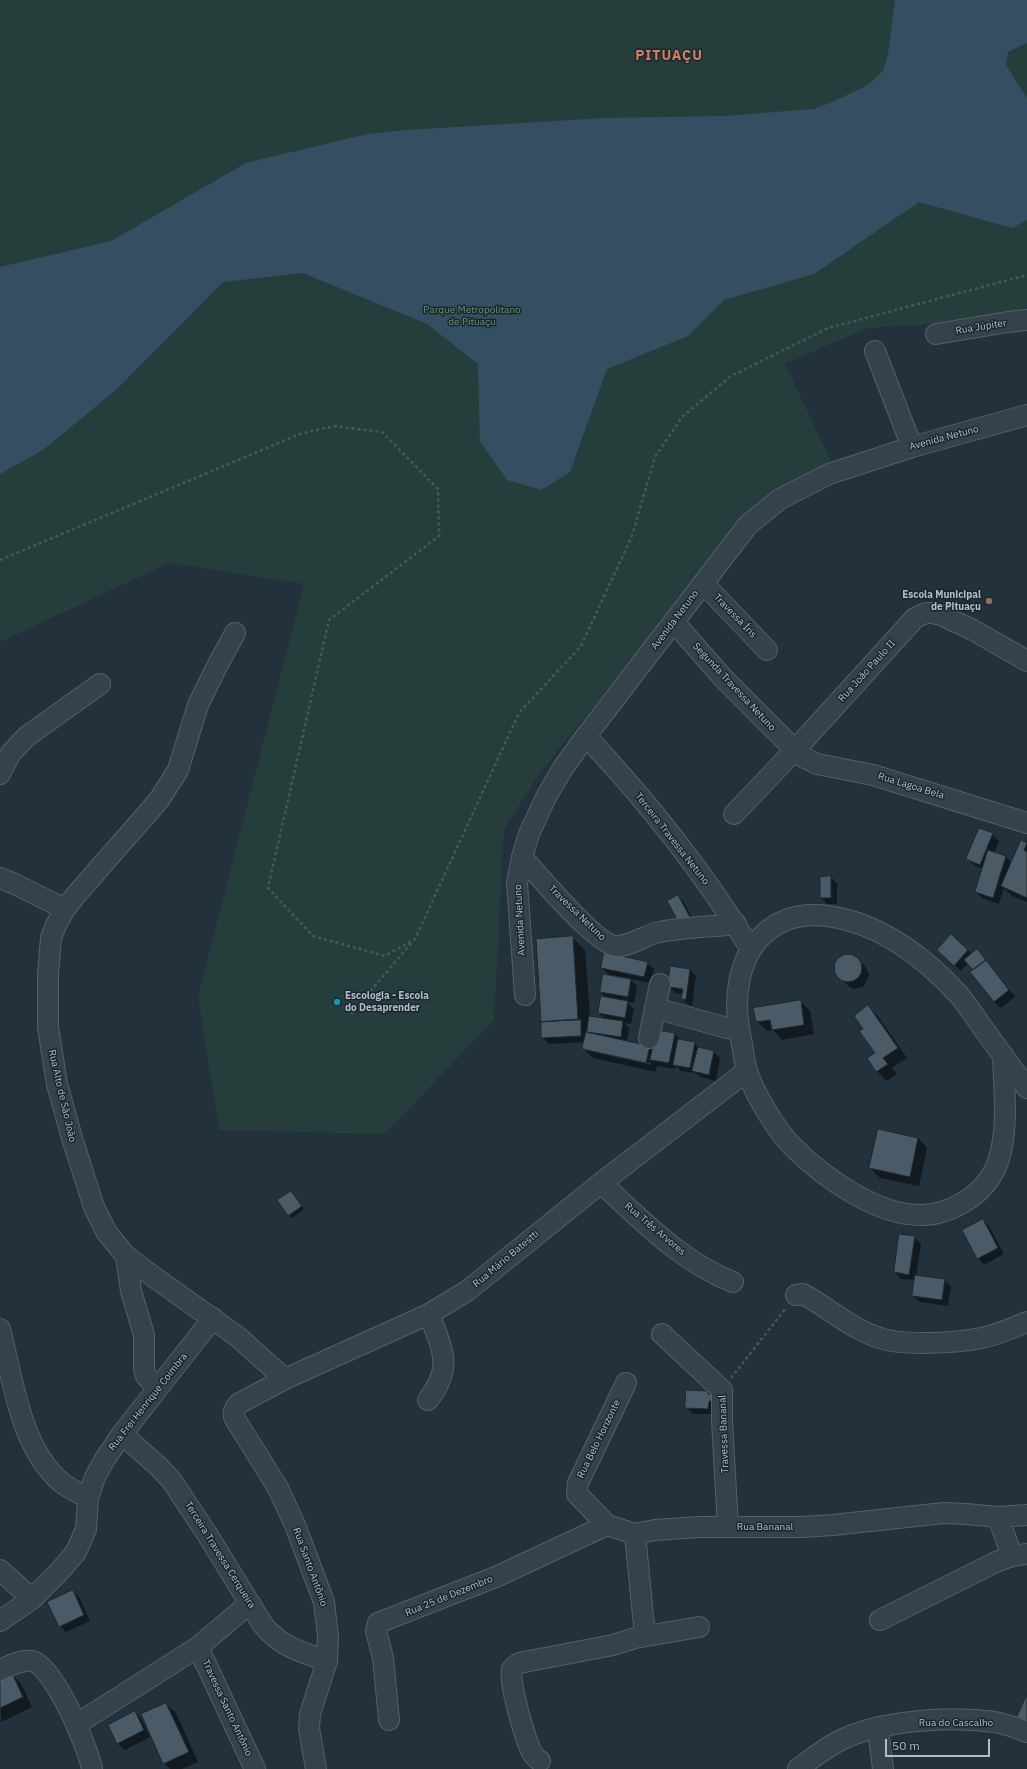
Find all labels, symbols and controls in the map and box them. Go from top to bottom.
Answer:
district label: PITUAÇU [635,48,703,64]
park label: Parque Metropolitano de Pituaçu [423,304,521,328]
street label: Rua Júpiter [955,317,1007,337]
street label: Avenida Netuno [908,423,980,453]
street label: Avenida Netuno [649,588,701,652]
place label: Escola Municipal de Pituaçu [902,589,981,612]
street label: Travessa Íris [711,591,759,641]
marker: Escola Municipal de Pituaçu [984,596,994,606]
street label: Rua João Paulo II [836,637,898,705]
street label: Segunda Travessa Netuno [690,640,778,734]
street label: Rua Lagoa Bela [876,770,946,802]
street label: Terceira Travessa Netuno [632,791,712,887]
street label: Travessa Netuno [546,883,608,943]
street label: Avenida Netuno [512,884,528,956]
place label: Escologia - Escola do Desaprender [345,990,429,1014]
marker: Escologia - Escola do Desaprender [332,997,342,1007]
street label: Rua Alto de São João [46,1049,78,1143]
street label: Rua Três Arvores [622,1200,688,1258]
street label: Rua Mário Batestti [471,1228,541,1290]
street label: Rua Frei Henrique Coimbra [106,1351,190,1453]
street label: Travessa Bananal [717,1395,731,1473]
street label: Rua Belo Horizonte [575,1398,623,1480]
street label: Terceira Travessa Cerqueira [182,1499,258,1611]
street label: Rua Bananal [737,1521,793,1533]
street label: Rua Santo Antônio [290,1526,330,1608]
street label: Rua 25 de Dezembro [403,1573,495,1619]
street label: Travessa Santo Antônio [199,1658,255,1758]
street label: Rua do Cascalho [919,1717,993,1729]
scale bar [887,1731,992,1757]
text: 50 m [892,1738,920,1753]

